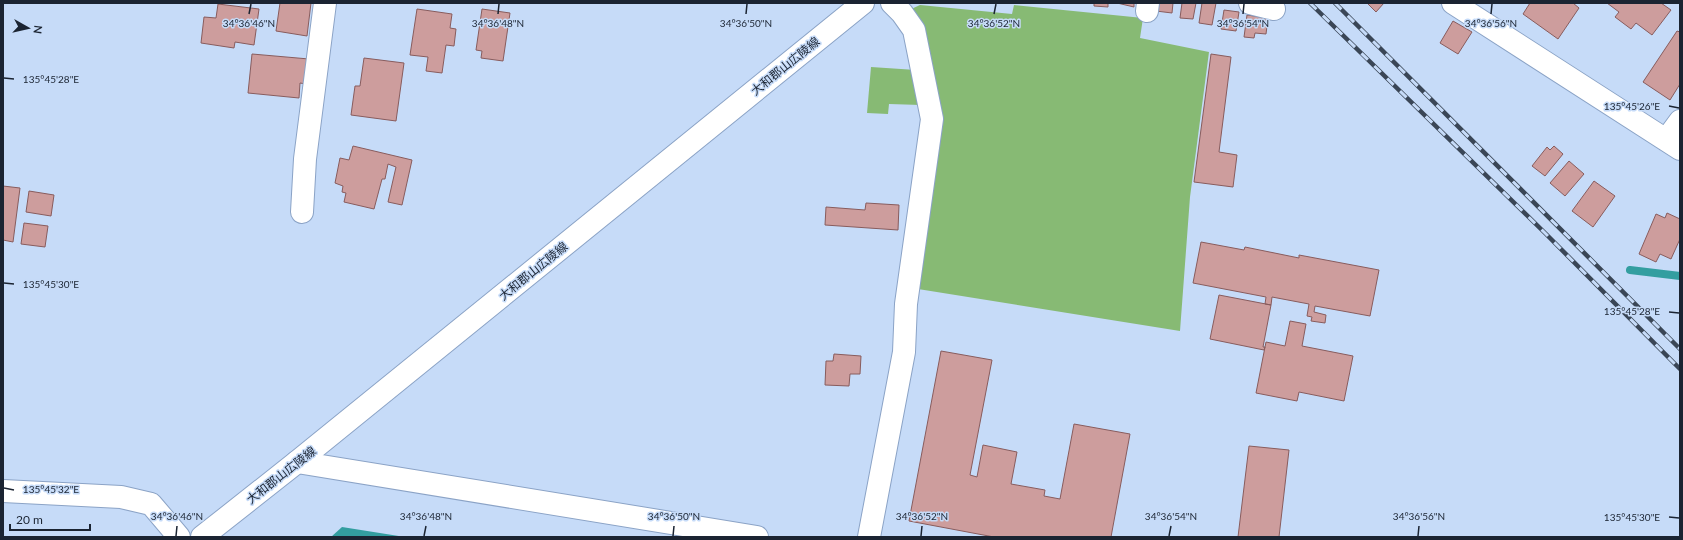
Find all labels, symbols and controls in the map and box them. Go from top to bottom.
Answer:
north arrow [8,8,48,48]
text: 34°36'46"N [223,17,275,29]
text: 34°36'48"N [472,17,524,29]
text: 34°36'50"N [720,17,772,29]
text: 34°36'52"N [968,17,1020,29]
text: 34°36'54"N [1217,17,1269,29]
text: 34°36'56"N [1465,17,1517,29]
text: N [31,24,45,35]
street label: 大和郡山広陵線 [748,34,822,98]
text: 135°45'28"E [23,73,79,85]
text: 135°45'26"E [1604,100,1660,112]
street label: 大和郡山広陵線 [496,239,570,303]
text: 135°45'30"E [23,278,79,290]
text: 135°45'28"E [1604,305,1660,317]
street label: 大和郡山広陵線 [243,443,319,507]
text: 135°45'32"E [23,483,79,495]
scale bar [10,506,90,532]
text: 34°36'46"N [151,510,203,522]
text: 34°36'48"N [400,510,452,522]
text: 34°36'50"N [648,510,700,522]
text: 34°36'52"N [896,510,948,522]
text: 34°36'54"N [1145,510,1197,522]
text: 34°36'56"N [1393,510,1445,522]
text: 135°45'30"E [1604,511,1660,523]
text: 20 m [16,512,43,527]

